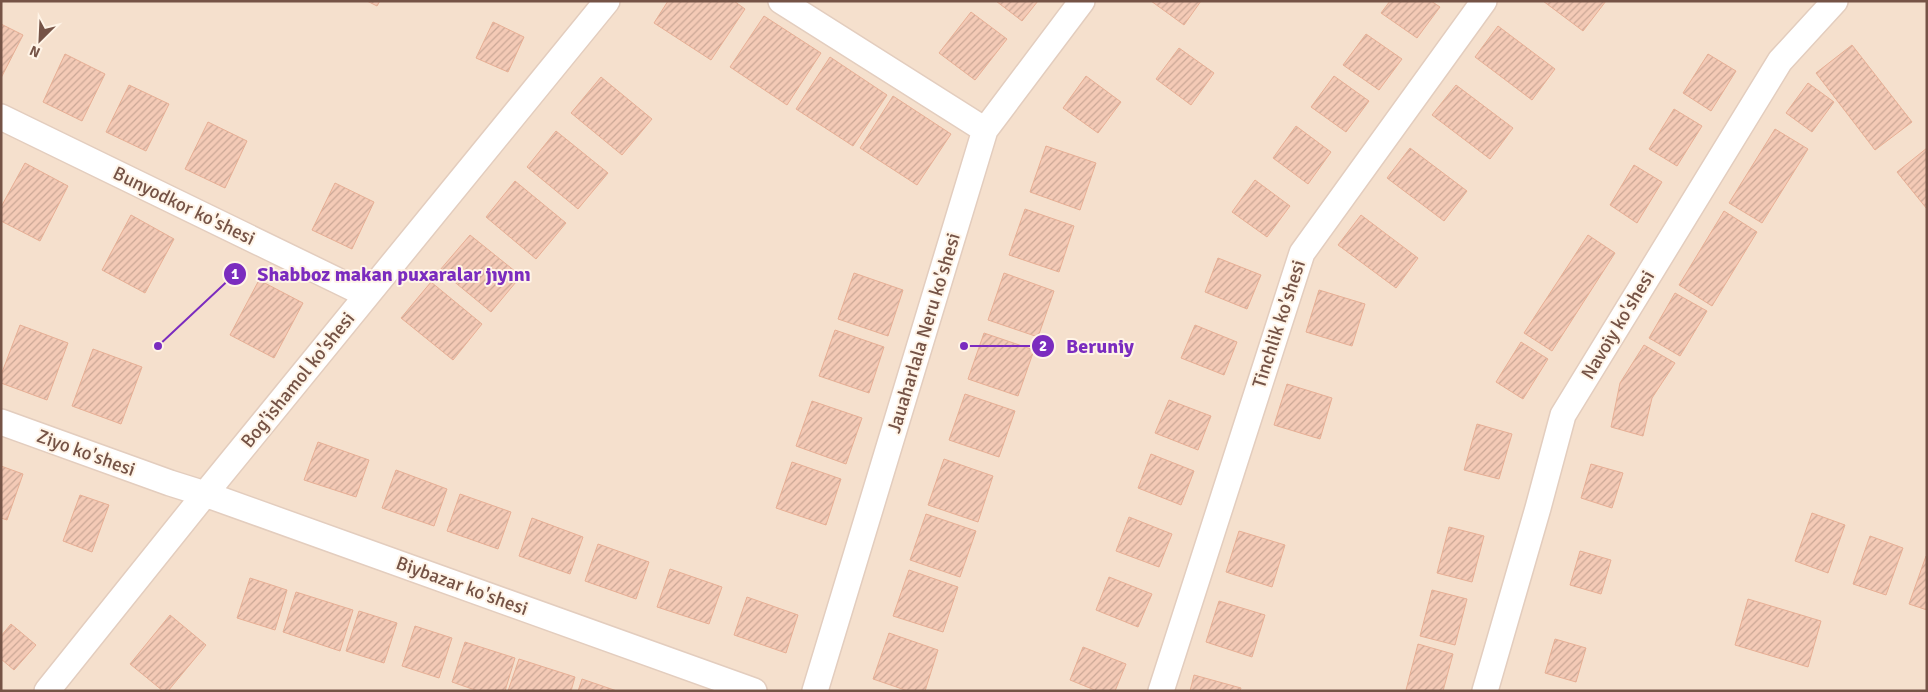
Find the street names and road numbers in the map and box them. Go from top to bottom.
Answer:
street label: Bunyodkor ko'shesi [109,161,259,251]
street label: Jauaharlala Neru ko'shesi [882,230,966,436]
street label: Tinchlik ko'shesi [1247,257,1311,391]
street label: Navoiy ko'shesi [1576,266,1660,384]
street label: Bog'ishamol ko'shesi [236,307,360,453]
street label: Ziyo ko'shesi [34,424,138,482]
street label: Biybazar ko'shesi [393,551,531,621]

